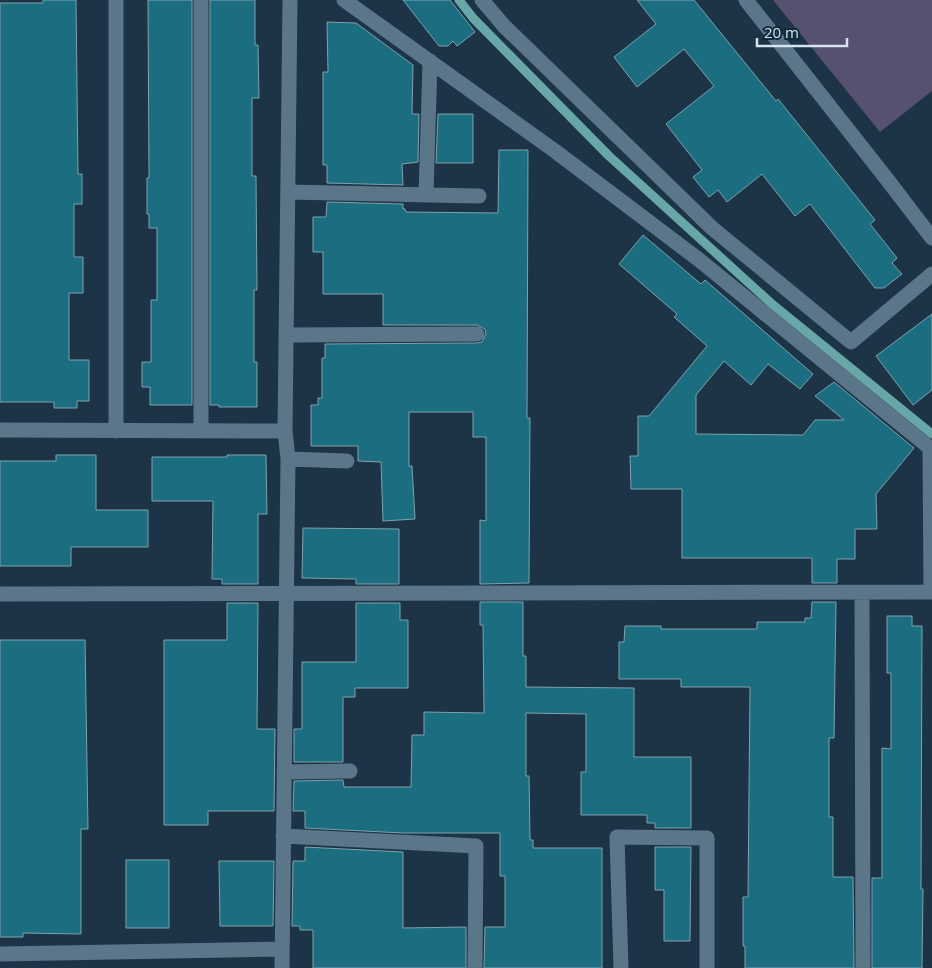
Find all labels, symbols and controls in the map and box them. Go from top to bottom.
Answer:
scale bar [757,15,847,47]
text: 20 m [764,22,799,42]

